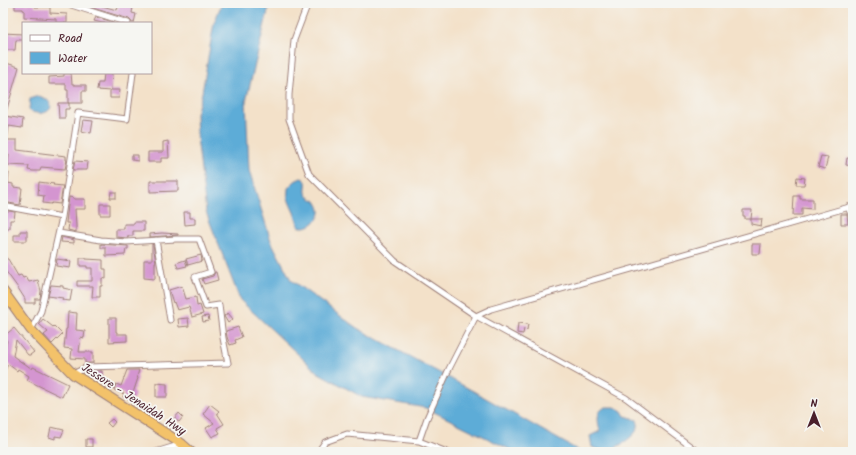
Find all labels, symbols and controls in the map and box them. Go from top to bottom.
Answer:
legend [22,22,152,74]
text: Road [58,29,83,48]
text: Water [58,49,88,68]
street label: Jessore - Jenaidah Hwy [78,358,190,441]
north arrow [794,393,834,433]
text: N [811,395,818,413]

